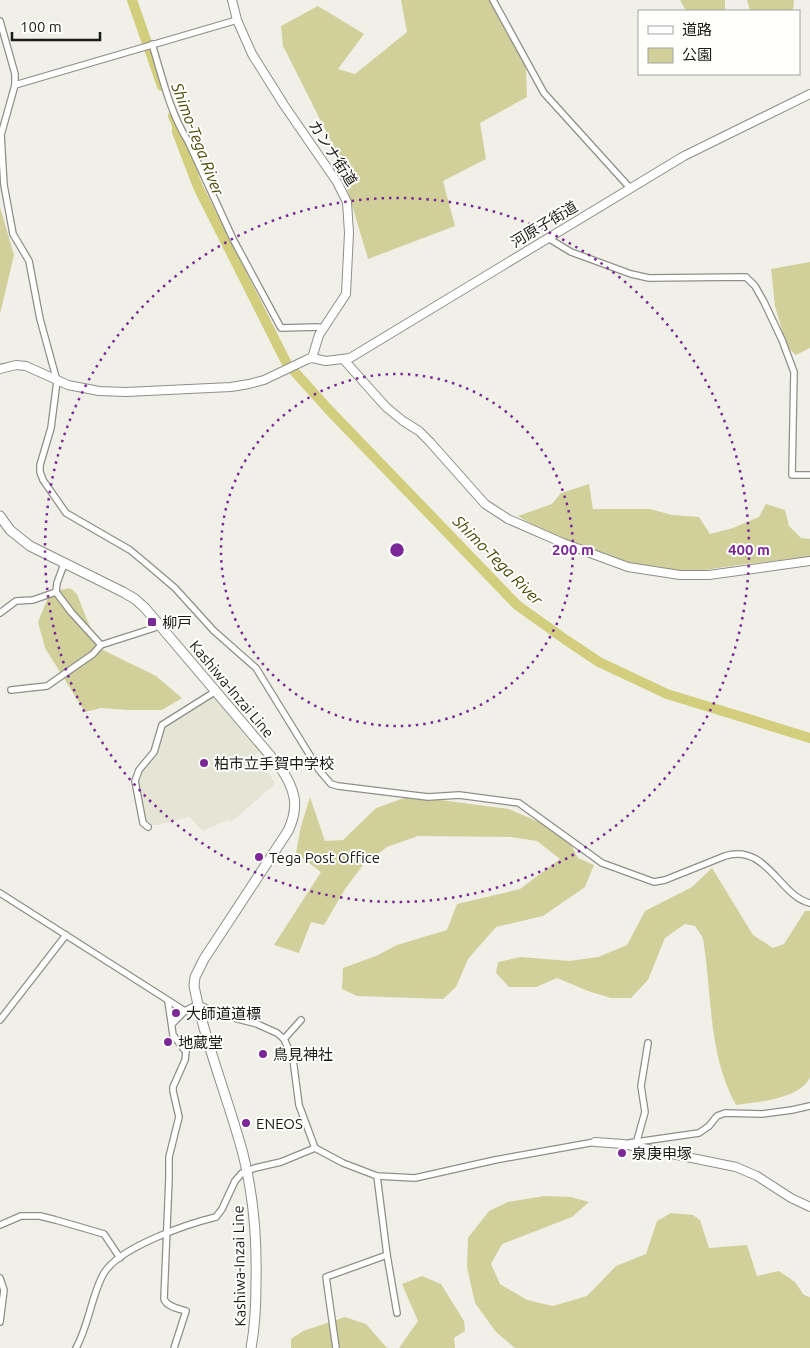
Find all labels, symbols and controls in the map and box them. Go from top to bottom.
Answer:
scale bar [12,10,100,42]
legend [638,10,800,75]
text: 100 m [20,18,62,35]
text: 道路 [682,21,712,38]
text: 公園 [682,46,712,63]
water label: Shimo-Tega River [168,79,228,199]
street label: カンナ街道 [305,117,361,189]
street label: 河原子街道 [507,197,581,251]
water label: Shimo-Tega River [449,511,547,609]
centre of rings [388,541,406,559]
text: 200 m [552,541,594,558]
text: 400 m [728,541,770,558]
place label: 柳戸 [162,614,192,631]
marker: 柳戸 [146,616,158,628]
street label: Kashiwa-Inzai Line [186,637,278,741]
place label: 柏市立手賀中学校 [214,755,334,772]
marker: 柏市立手賀中学校 [198,757,210,769]
place label: Tega Post Office [269,849,380,866]
marker: Tega Post Office [253,851,265,863]
place label: 大師道道標 [186,1005,261,1022]
marker: 大師道道標 [170,1007,182,1019]
place label: 地蔵堂 [178,1034,223,1051]
marker: 地蔵堂 [162,1036,174,1048]
place label: 鳥見神社 [273,1046,333,1063]
marker: 鳥見神社 [257,1048,269,1060]
place label: ENEOS [256,1115,303,1132]
marker: ENEOS [240,1117,252,1129]
place label: 泉庚申塚 [632,1145,692,1162]
marker: 泉庚申塚 [616,1147,628,1159]
street label: Kashiwa-Inzai Line [229,1205,249,1327]

